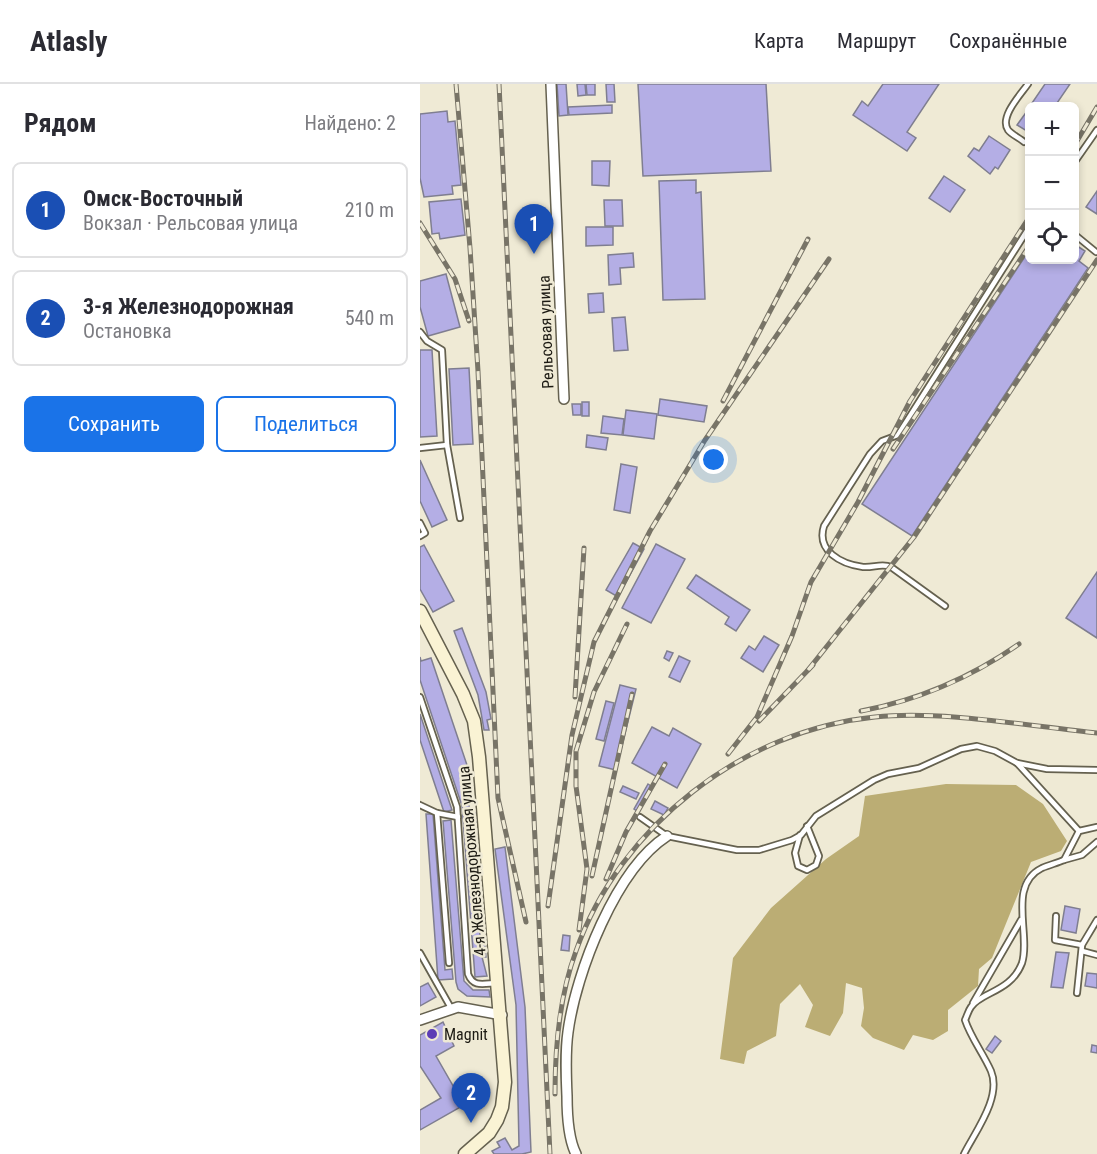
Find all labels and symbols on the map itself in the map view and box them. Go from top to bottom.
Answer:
pin: 1 [514,204,554,254]
street label: Рельсовая улица [535,275,557,389]
your location [699,445,728,474]
street label: 4-я Железнодорожная улица [454,765,490,957]
place label: Magnit [444,1025,488,1044]
marker: Magnit [425,1027,439,1041]
pin: 2 [452,1074,490,1123]

